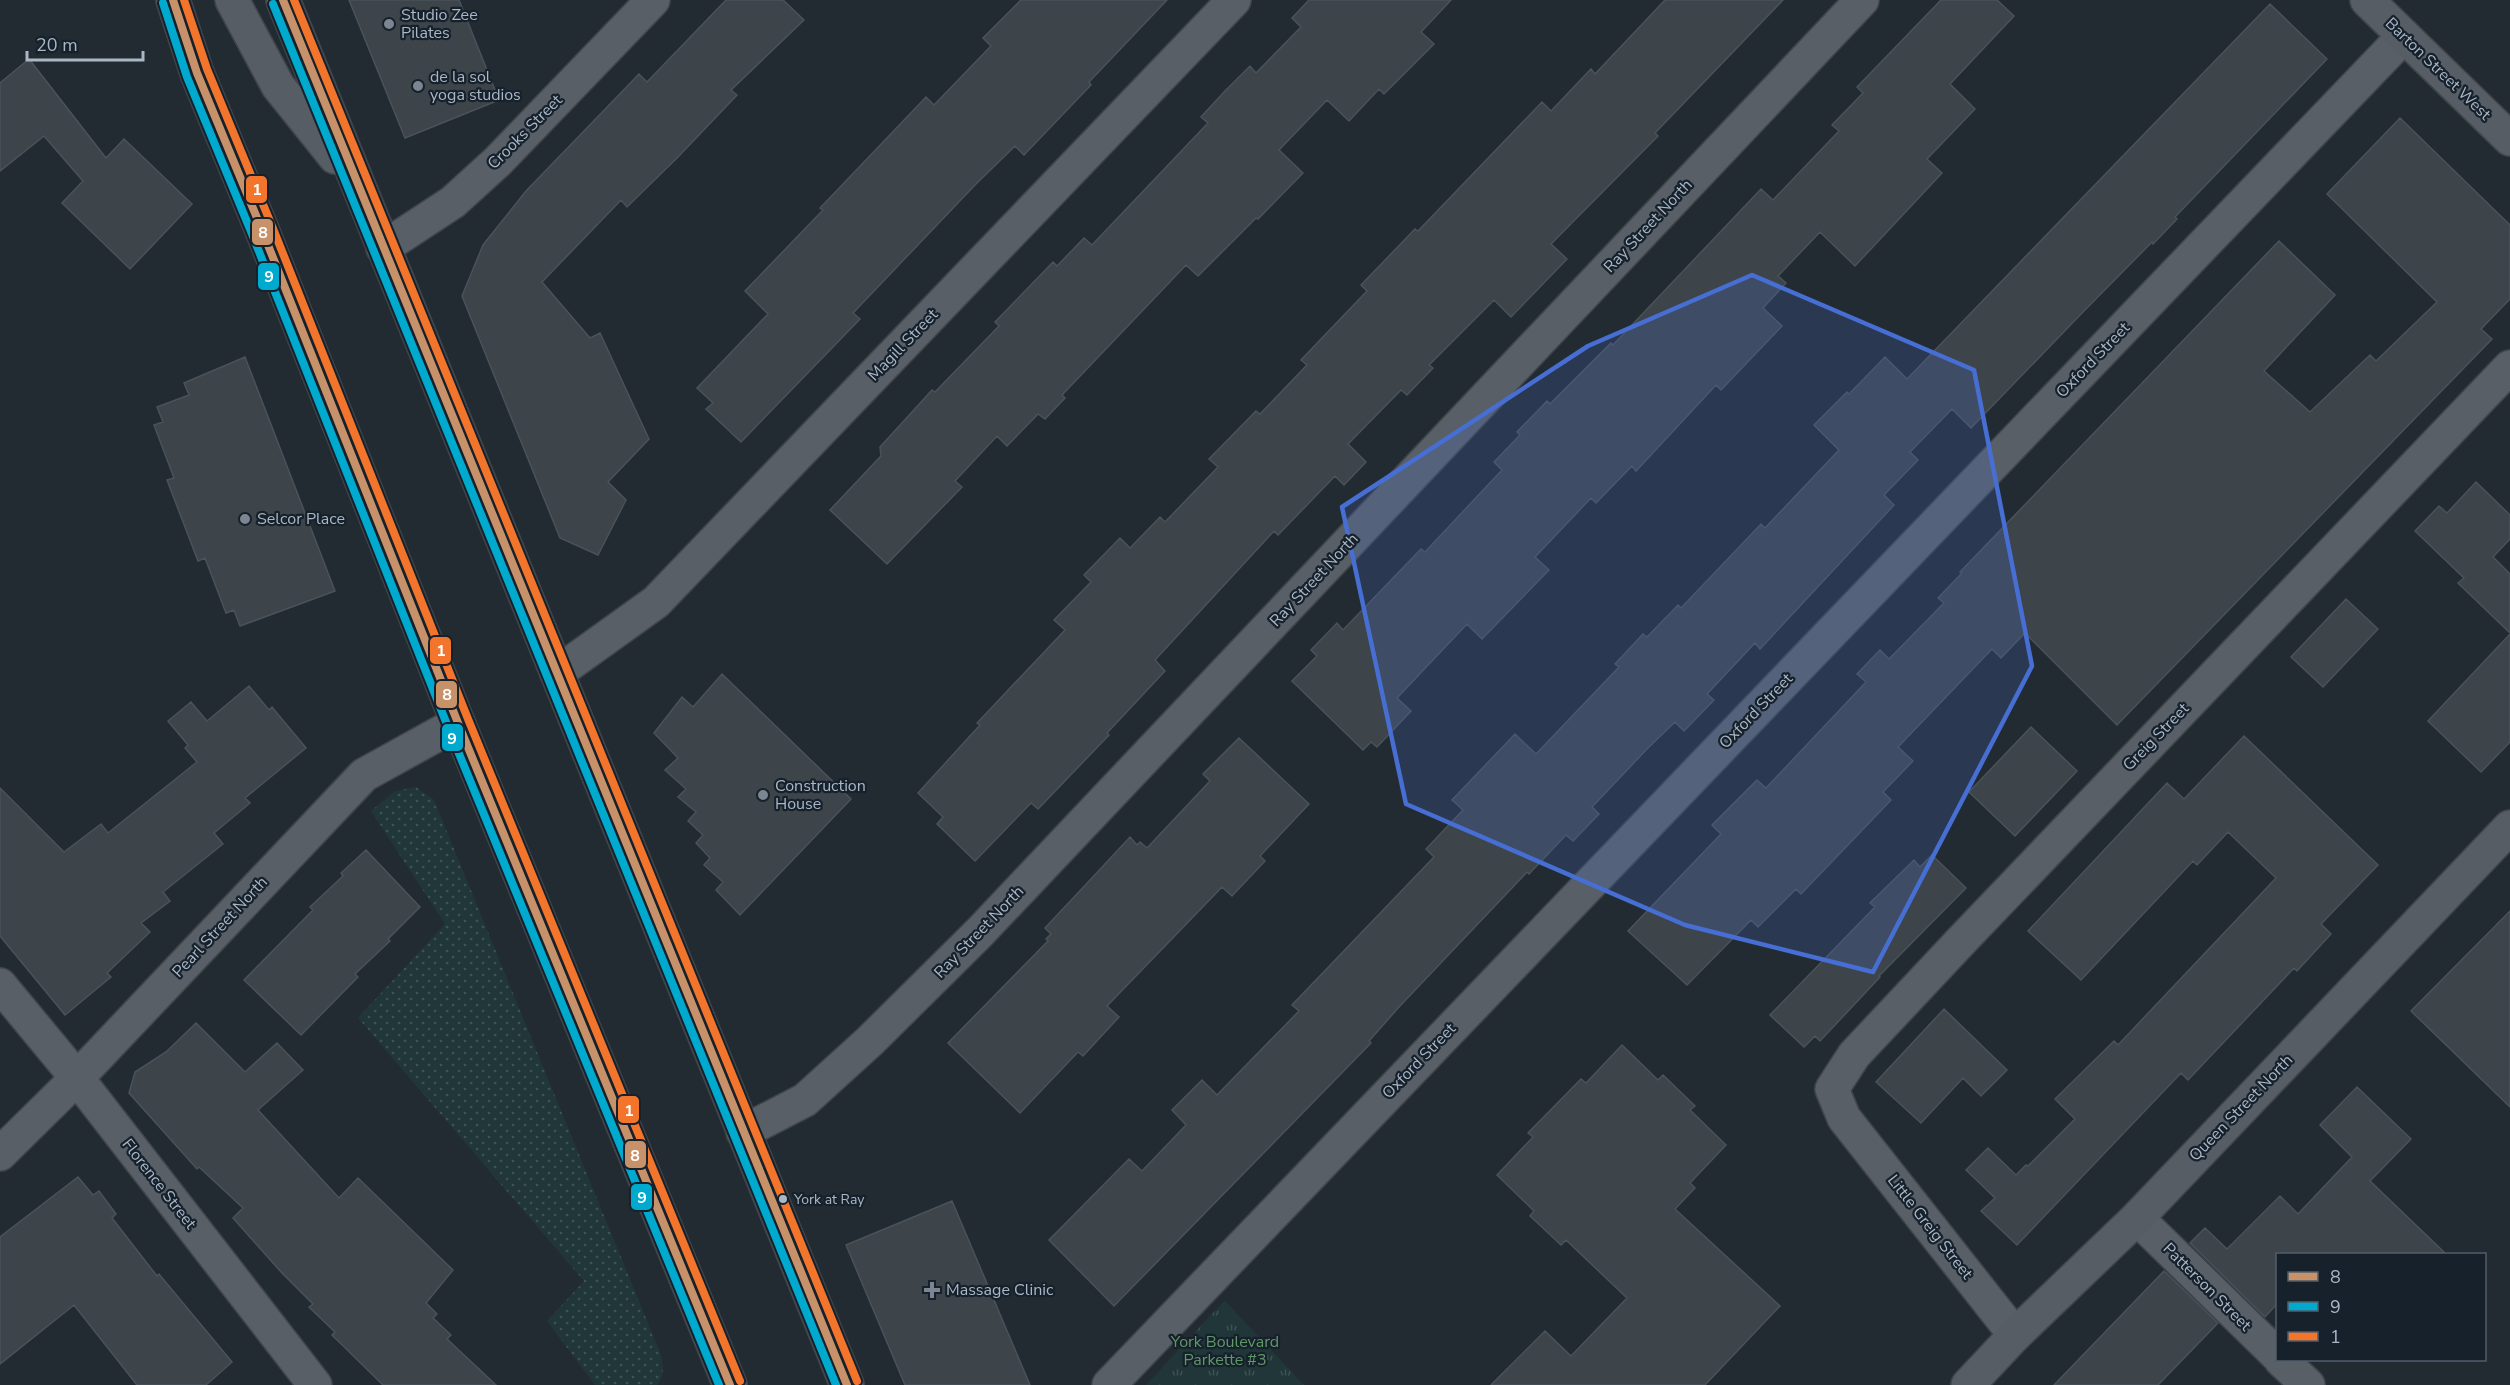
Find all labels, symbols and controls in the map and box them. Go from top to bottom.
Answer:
place label: Studio Zee Pilates [401,4,478,44]
street label: Barton Street West [2380,13,2496,126]
marker: Studio Zee Pilates [382,17,396,31]
scale bar [27,24,142,62]
text: 20 m [36,33,78,57]
place label: de la sol yoga studios [430,66,521,106]
marker: de la sol yoga studios [411,79,425,93]
street label: Crooks Street [483,89,568,174]
street label: Ray Street North [1599,174,1697,278]
line badge: 1 [245,175,268,204]
text: 1 [252,179,262,201]
line badge: 8 [251,218,274,246]
text: 8 [258,222,268,244]
line badge: 9 [257,262,280,291]
text: 9 [264,266,274,288]
street label: Magill Street [863,304,943,386]
street label: Oxford Street [2051,317,2135,403]
place label: Selcor Place [257,508,345,530]
marker: Selcor Place [238,512,252,526]
street label: Ray Street North [1265,528,1363,632]
line badge: 1 [429,636,452,665]
text: 1 [436,640,446,662]
street label: Oxford Street [1714,668,1798,754]
line badge: 8 [435,680,458,709]
text: 8 [442,684,452,706]
street label: Greig Street [2118,698,2194,776]
line badge: 9 [441,723,464,752]
text: 9 [447,728,457,750]
place label: Construction House [775,775,866,815]
marker: Construction House [756,788,770,802]
street label: Pearl Street North [167,872,273,982]
street label: Ray Street North [929,881,1029,983]
street label: Oxford Street [1377,1018,1461,1104]
street label: Queen Street North [2184,1050,2298,1166]
line badge: 1 [617,1095,640,1124]
text: 1 [624,1100,634,1122]
street label: Florence Street [117,1134,201,1234]
line badge: 8 [624,1140,647,1169]
text: 8 [630,1145,640,1167]
street label: Little Greig Street [1882,1170,1978,1284]
line badge: 9 [630,1183,653,1211]
text: 9 [637,1187,647,1209]
place label: York at Ray [793,1190,865,1209]
marker: York at Ray [777,1193,789,1205]
street label: Patterson Street [2158,1238,2256,1336]
legend [2276,1253,2486,1361]
text: 8 [2330,1265,2341,1289]
place label: Massage Clinic [946,1279,1054,1301]
marker: Massage Clinic [923,1281,941,1299]
text: 9 [2330,1295,2341,1319]
text: 1 [2330,1325,2341,1349]
park label: York Boulevard Parkette #3 [1170,1331,1279,1371]

